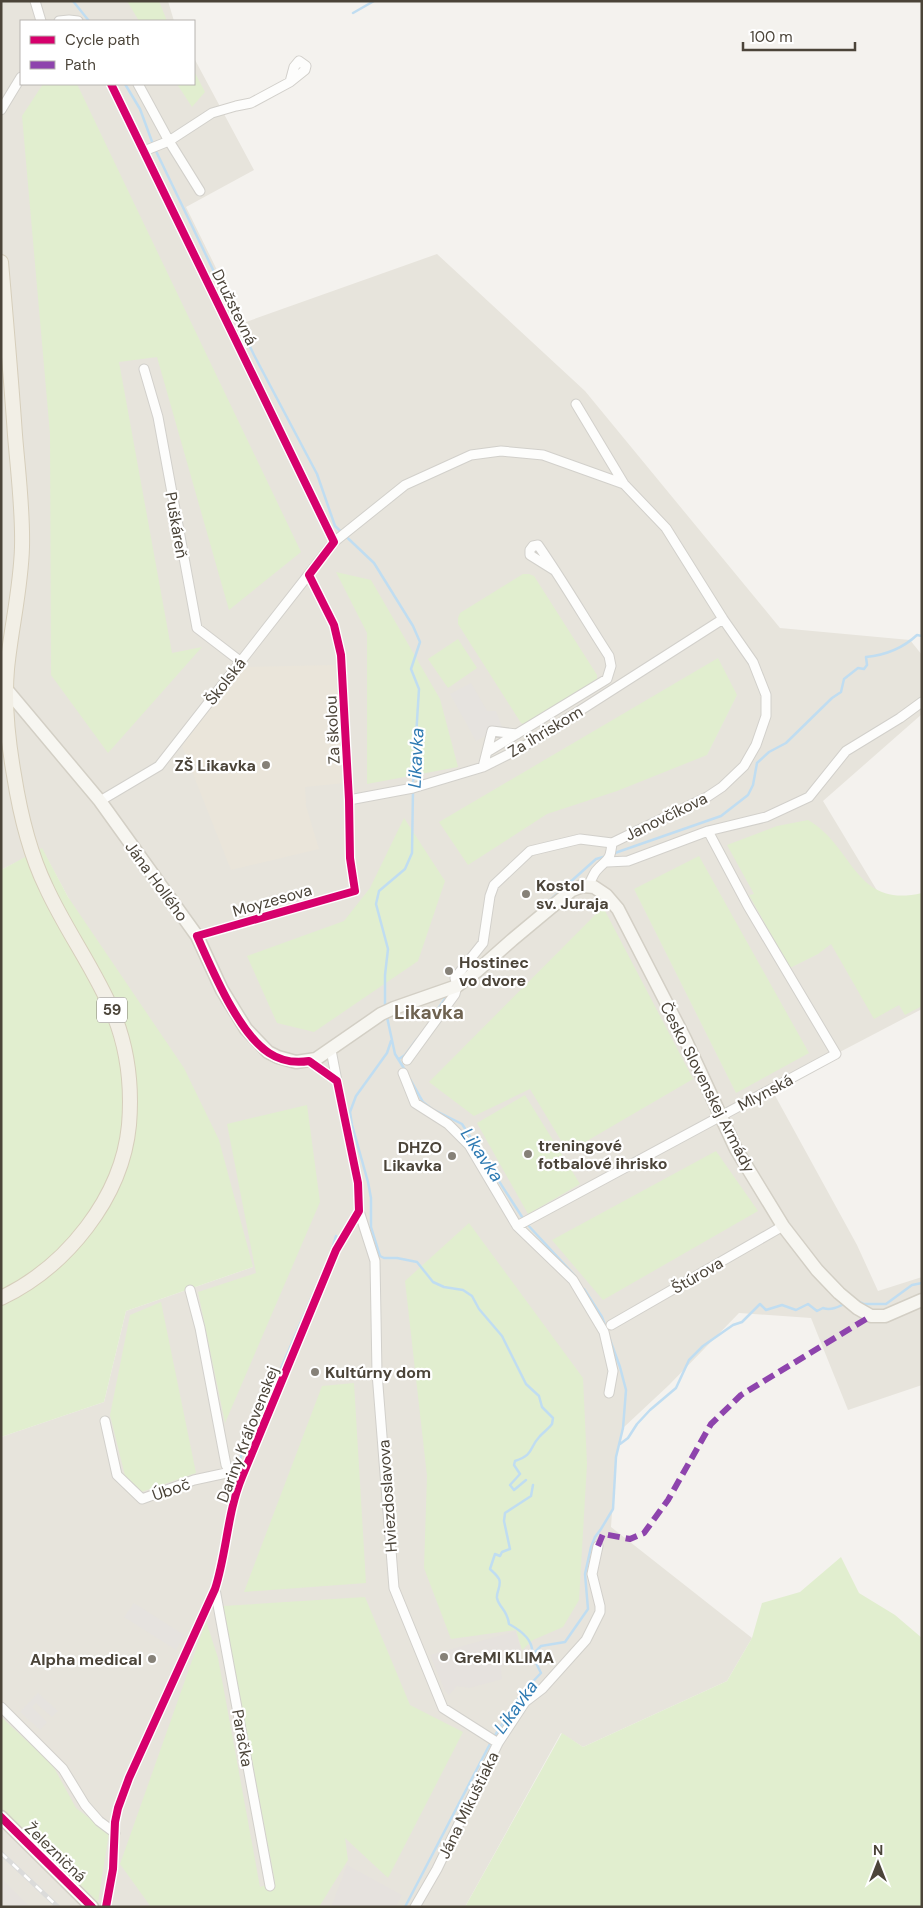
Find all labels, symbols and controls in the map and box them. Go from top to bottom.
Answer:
legend [20,20,195,85]
scale bar [743,20,856,52]
text: 100 m [750,27,793,47]
text: Cycle path [65,30,140,50]
text: Path [65,55,96,75]
street label: Družstevná [207,266,262,349]
street label: Puškáreň [160,490,193,560]
street label: Školská [200,653,250,709]
street label: Za školou [320,695,345,765]
street label: Za ihriskom [504,701,587,762]
water label: Likavka [402,727,430,789]
place label: ZŠ Likavka [175,755,256,776]
marker: ZŠ Likavka [260,759,272,771]
street label: Janovčíkova [622,787,711,845]
street label: Jána Hollého [120,837,193,926]
place label: Kostol sv. Juraja [536,875,609,914]
street label: Moyzesova [230,879,314,922]
marker: Kostol sv. Juraja [520,888,532,900]
place label: Hostinec vo dvore [459,952,529,991]
marker: Hostinec vo dvore [443,965,455,977]
road number: 59 [97,998,127,1022]
street label: Česko Slovenskej Armády [655,998,760,1176]
district label: Likavka [394,1000,464,1025]
street label: Mlynská [734,1069,797,1116]
water label: Likavka [455,1123,509,1187]
place label: treningové fotbalové ihrisko [538,1135,668,1174]
place label: DHZO Likavka [383,1137,442,1176]
marker: treningové fotbalové ihrisko [522,1148,534,1160]
marker: DHZO Likavka [446,1150,458,1162]
street label: Štúrova [668,1252,727,1299]
place label: Kultúrny dom [325,1362,431,1383]
street label: Dariny Kráľovenskej [212,1363,283,1505]
marker: Kultúrny dom [309,1366,321,1378]
street label: Hviezdoslavova [373,1439,402,1553]
street label: Úboč [149,1473,193,1506]
place label: GreMI KLIMA [454,1647,554,1668]
place label: Alpha medical [30,1649,142,1670]
marker: GreMI KLIMA [438,1651,450,1663]
marker: Alpha medical [146,1653,158,1665]
water label: Likavka [488,1675,544,1739]
street label: Paračka [227,1708,258,1769]
street label: Jána Mikuštiaka [433,1748,503,1862]
street label: Železničná [20,1818,91,1887]
north arrow [853,1838,903,1888]
text: N [873,1841,883,1859]

